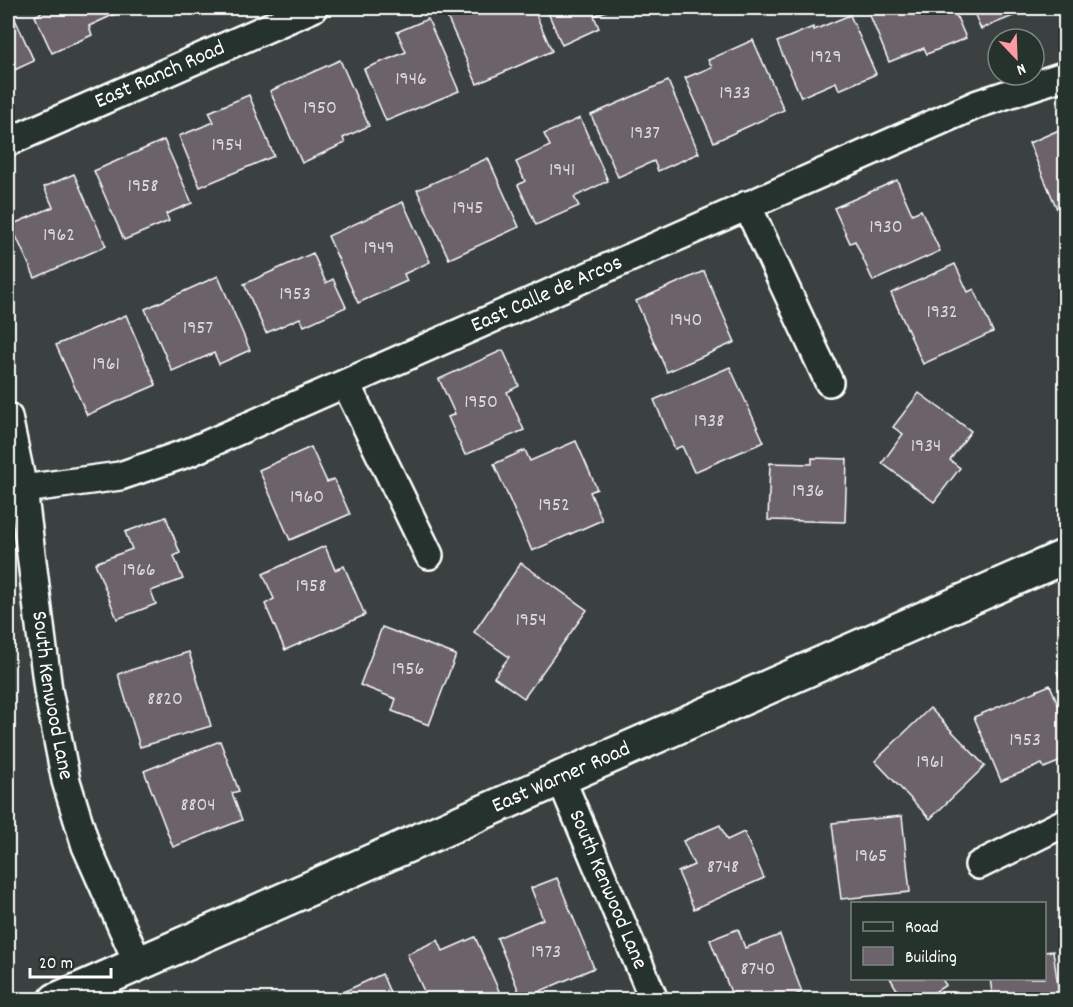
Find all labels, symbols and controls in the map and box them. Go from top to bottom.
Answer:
north arrow [986,27,1046,87]
street label: East Ranch Road [90,33,230,117]
house number: 1929 [810,44,842,72]
text: N [1013,56,1029,81]
house number: 1946 [395,66,427,94]
house number: 1933 [719,80,751,108]
house number: 1950 [303,95,337,123]
house number: 1937 [630,120,660,148]
house number: 1954 [211,132,243,160]
house number: 1941 [549,157,575,185]
house number: 1958 [128,173,158,201]
house number: 1945 [452,195,484,223]
house number: 1930 [869,214,903,242]
house number: 1962 [43,222,75,250]
house number: 1949 [364,235,395,263]
street label: East Calle de Arcos [466,247,627,341]
house number: 1953 [279,281,311,309]
house number: 1932 [926,299,958,327]
house number: 1940 [670,307,702,335]
house number: 1957 [183,315,213,343]
house number: 1961 [92,351,120,379]
house number: 1950 [464,389,498,417]
house number: 1938 [694,408,724,436]
house number: 1934 [911,433,941,461]
house number: 1936 [792,478,824,506]
house number: 1960 [290,484,324,512]
house number: 1952 [538,492,570,520]
house number: 1966 [122,557,156,585]
house number: 1958 [296,573,326,601]
house number: 1954 [515,607,547,635]
street label: South Kenwood Lane [23,609,81,782]
house number: 1956 [392,656,424,684]
house number: 8820 [147,686,183,714]
house number: 1953 [1009,727,1041,755]
street label: East Warner Road [487,734,635,822]
house number: 1961 [916,749,944,777]
house number: 8804 [180,792,216,820]
street label: South Kenwood Lane [560,805,655,974]
house number: 1965 [855,843,887,871]
house number: 8748 [707,854,739,882]
legend [851,902,1046,980]
text: Road [905,916,939,941]
house number: 1973 [531,939,561,967]
scale bar [30,941,111,979]
text: Building [905,946,957,971]
text: 20 m [39,952,73,977]
house number: 8740 [741,956,775,984]

